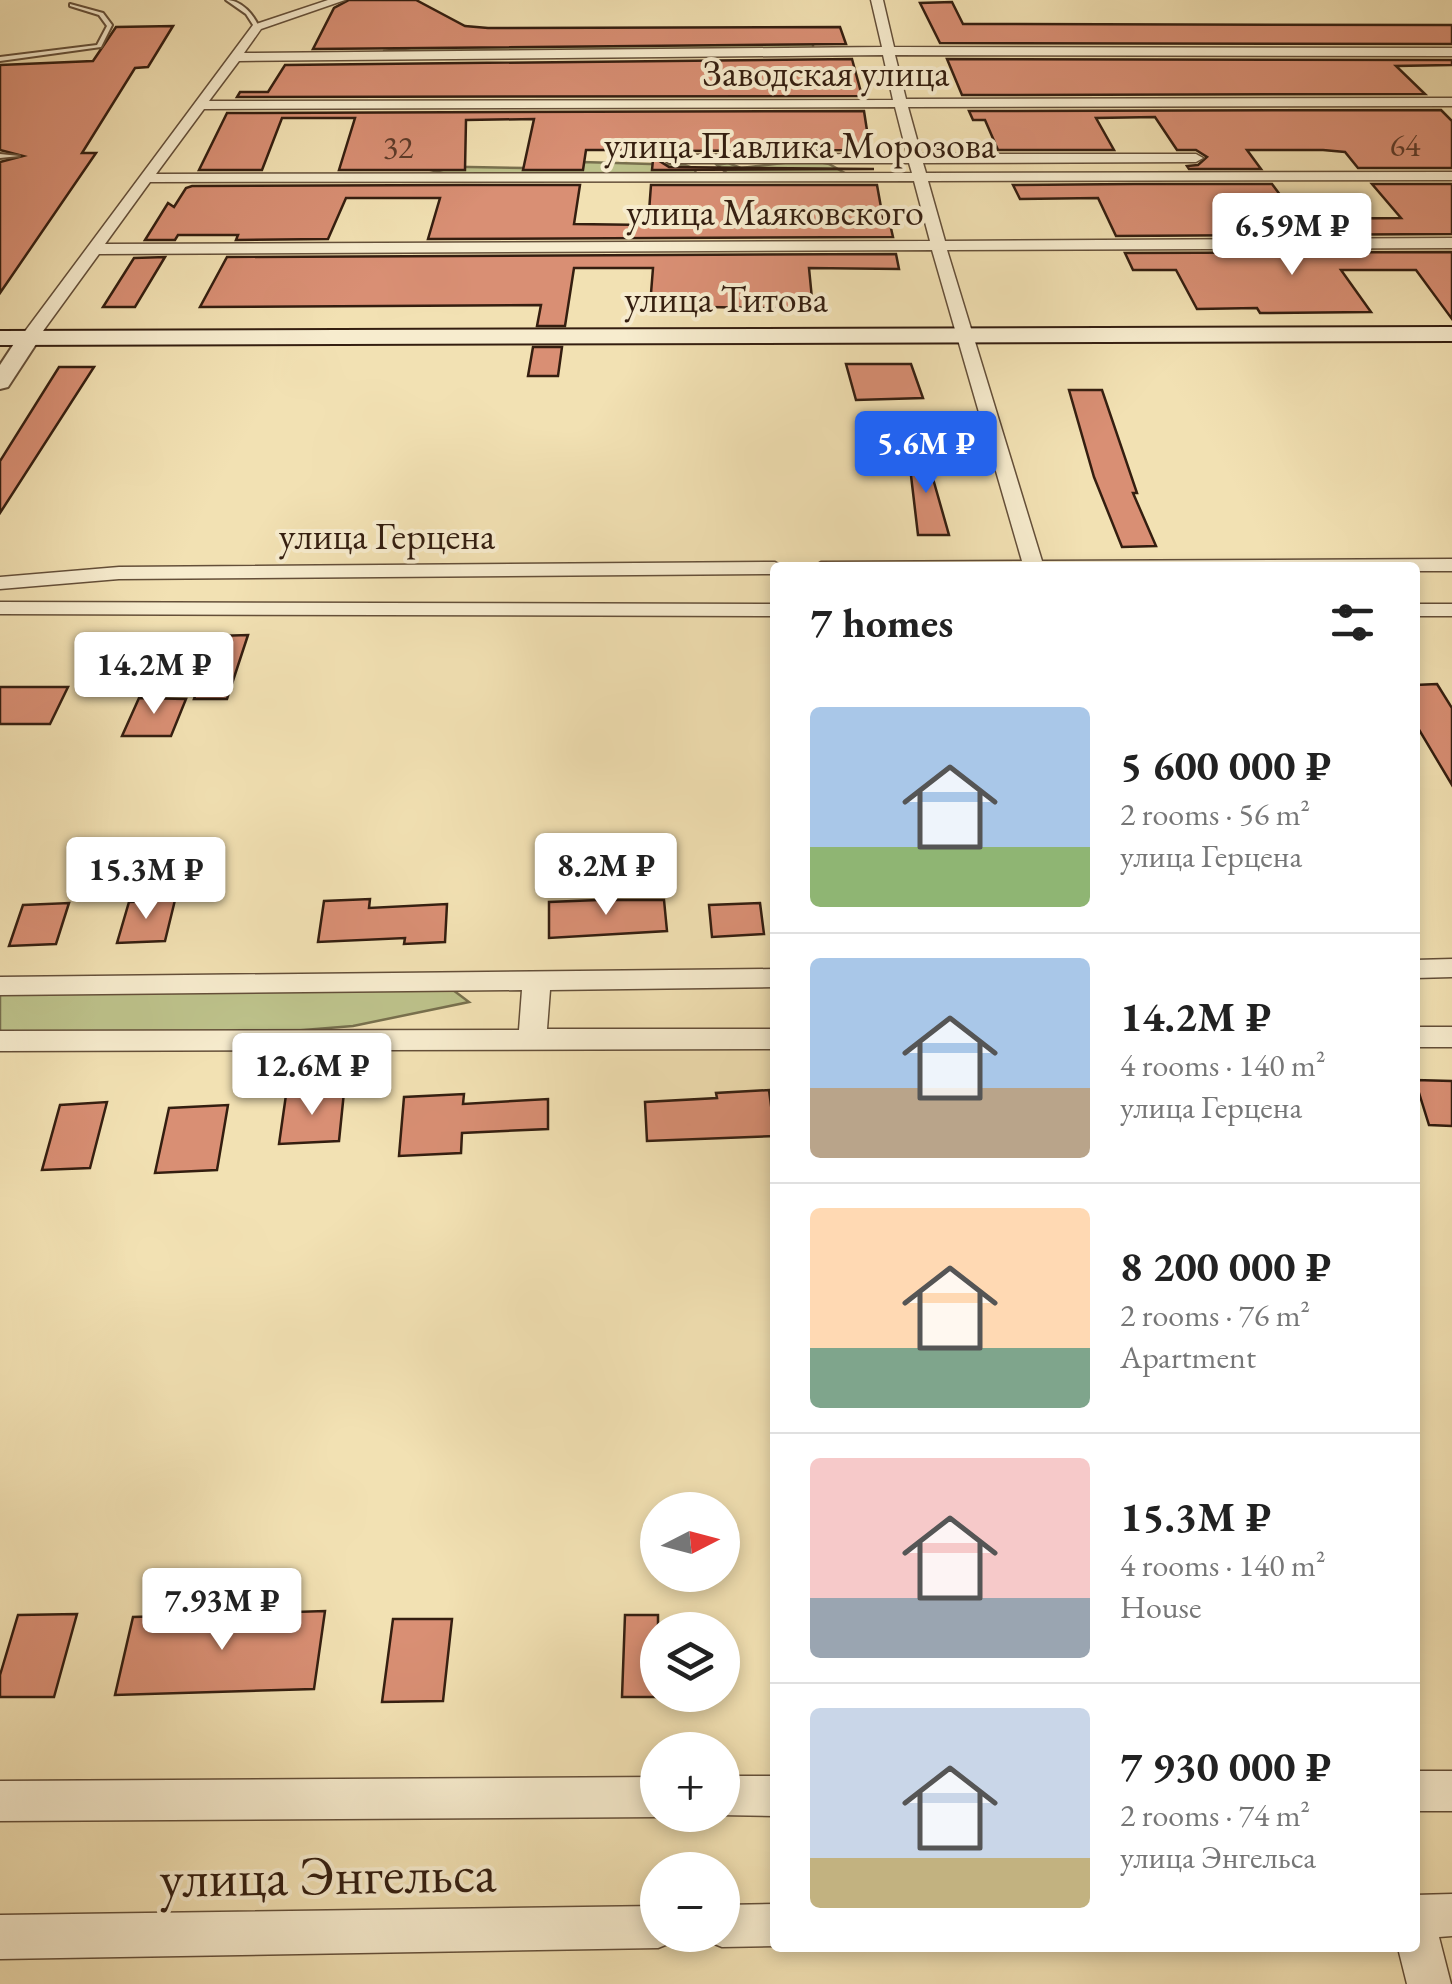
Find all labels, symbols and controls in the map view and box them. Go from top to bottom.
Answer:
street label: Заводская улица [703,48,950,97]
street label: улица Павлика Морозова [604,120,997,169]
house number: 64 [1390,124,1421,166]
house number: 32 [383,126,414,168]
street label: улица Маяковского [626,187,924,236]
pin: 6.59M ₽ [1200,193,1384,278]
text: 6.59M ₽ [1234,204,1350,246]
street label: улица Титова [624,274,829,323]
pin: 5.6M ₽ [845,411,1007,496]
text: 5.6M ₽ [877,422,975,464]
street label: улица Герцена [279,511,496,560]
text: 7 homes [810,595,953,650]
icon: filters [1325,595,1380,650]
pin: 14.2M ₽ [62,632,246,717]
text: 14.2M ₽ [96,643,212,685]
text: 5 600 000 ₽ [1120,738,1331,793]
icon: home [890,747,1010,867]
text: 2 rooms · 56 m² [1120,793,1310,835]
pin: 8.2M ₽ [525,833,687,918]
text: улица Герцена [1120,835,1302,877]
pin: 15.3M ₽ [54,837,238,922]
text: 8.2M ₽ [557,844,655,886]
text: 15.3M ₽ [88,848,204,890]
text: 14.2M ₽ [1120,989,1271,1044]
icon: home [890,998,1010,1118]
pin: 12.6M ₽ [220,1033,404,1118]
text: 12.6M ₽ [254,1044,370,1086]
text: 4 rooms · 140 m² [1120,1044,1326,1086]
text: улица Герцена [1120,1086,1302,1128]
text: 8 200 000 ₽ [1120,1239,1331,1294]
icon: home [890,1248,1010,1368]
text: 2 rooms · 76 m² [1120,1294,1310,1336]
text: Apartment [1120,1336,1256,1378]
text: 15.3M ₽ [1120,1489,1271,1544]
north arrow [640,1492,740,1592]
map controls [640,1492,740,1952]
icon: home [890,1498,1010,1618]
text: 4 rooms · 140 m² [1120,1544,1326,1586]
pin: 7.93M ₽ [130,1568,314,1653]
text: 7.93M ₽ [164,1579,280,1621]
text: House [1120,1586,1201,1628]
button: layers [640,1612,740,1712]
button: + [640,1732,740,1832]
text: 7 930 000 ₽ [1120,1739,1331,1794]
icon: home [890,1748,1010,1868]
text: 2 rooms · 74 m² [1120,1794,1310,1836]
street label: улица Энгельса [159,1836,497,1913]
text: улица Энгельса [1120,1836,1316,1878]
button: − [640,1852,740,1952]

